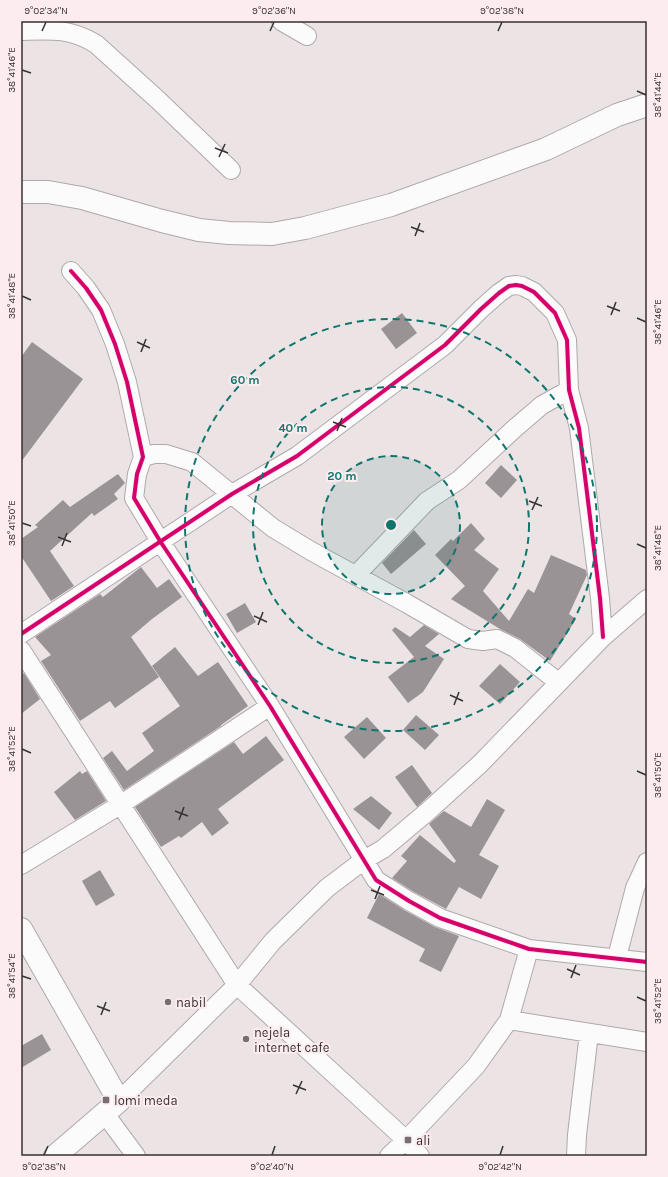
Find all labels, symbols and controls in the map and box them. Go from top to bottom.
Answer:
text: 9°02'34"N [24,5,68,17]
text: 9°02'36"N [252,5,296,17]
text: 9°02'38"N [480,5,524,17]
text: 38°41'46"E [6,47,18,93]
text: 38°41'44"E [652,72,664,118]
text: 38°41'48"E [6,273,18,319]
text: 38°41'46"E [652,299,664,345]
text: 60 m [230,373,260,387]
text: 40 m [278,421,308,435]
text: 20 m [327,469,357,483]
text: 38°41'50"E [6,500,18,546]
centre of rings [384,518,398,532]
text: 38°41'48"E [652,525,664,571]
text: 38°41'52"E [6,726,18,772]
text: 38°41'50"E [652,752,664,798]
text: 38°41'54"E [6,953,18,999]
text: 38°41'52"E [652,978,664,1024]
place label: nabil [176,995,206,1010]
marker: nabil [163,997,173,1007]
place label: nejela internet cafe [254,1025,330,1055]
marker: nejela internet cafe [241,1034,251,1044]
place label: lomi meda [114,1093,178,1108]
marker: lomi meda [101,1095,111,1105]
place label: ali [416,1133,431,1148]
marker: ali [403,1135,413,1145]
text: 9°02'38"N [22,1161,66,1173]
text: 9°02'40"N [250,1161,294,1173]
text: 9°02'42"N [478,1161,522,1173]

